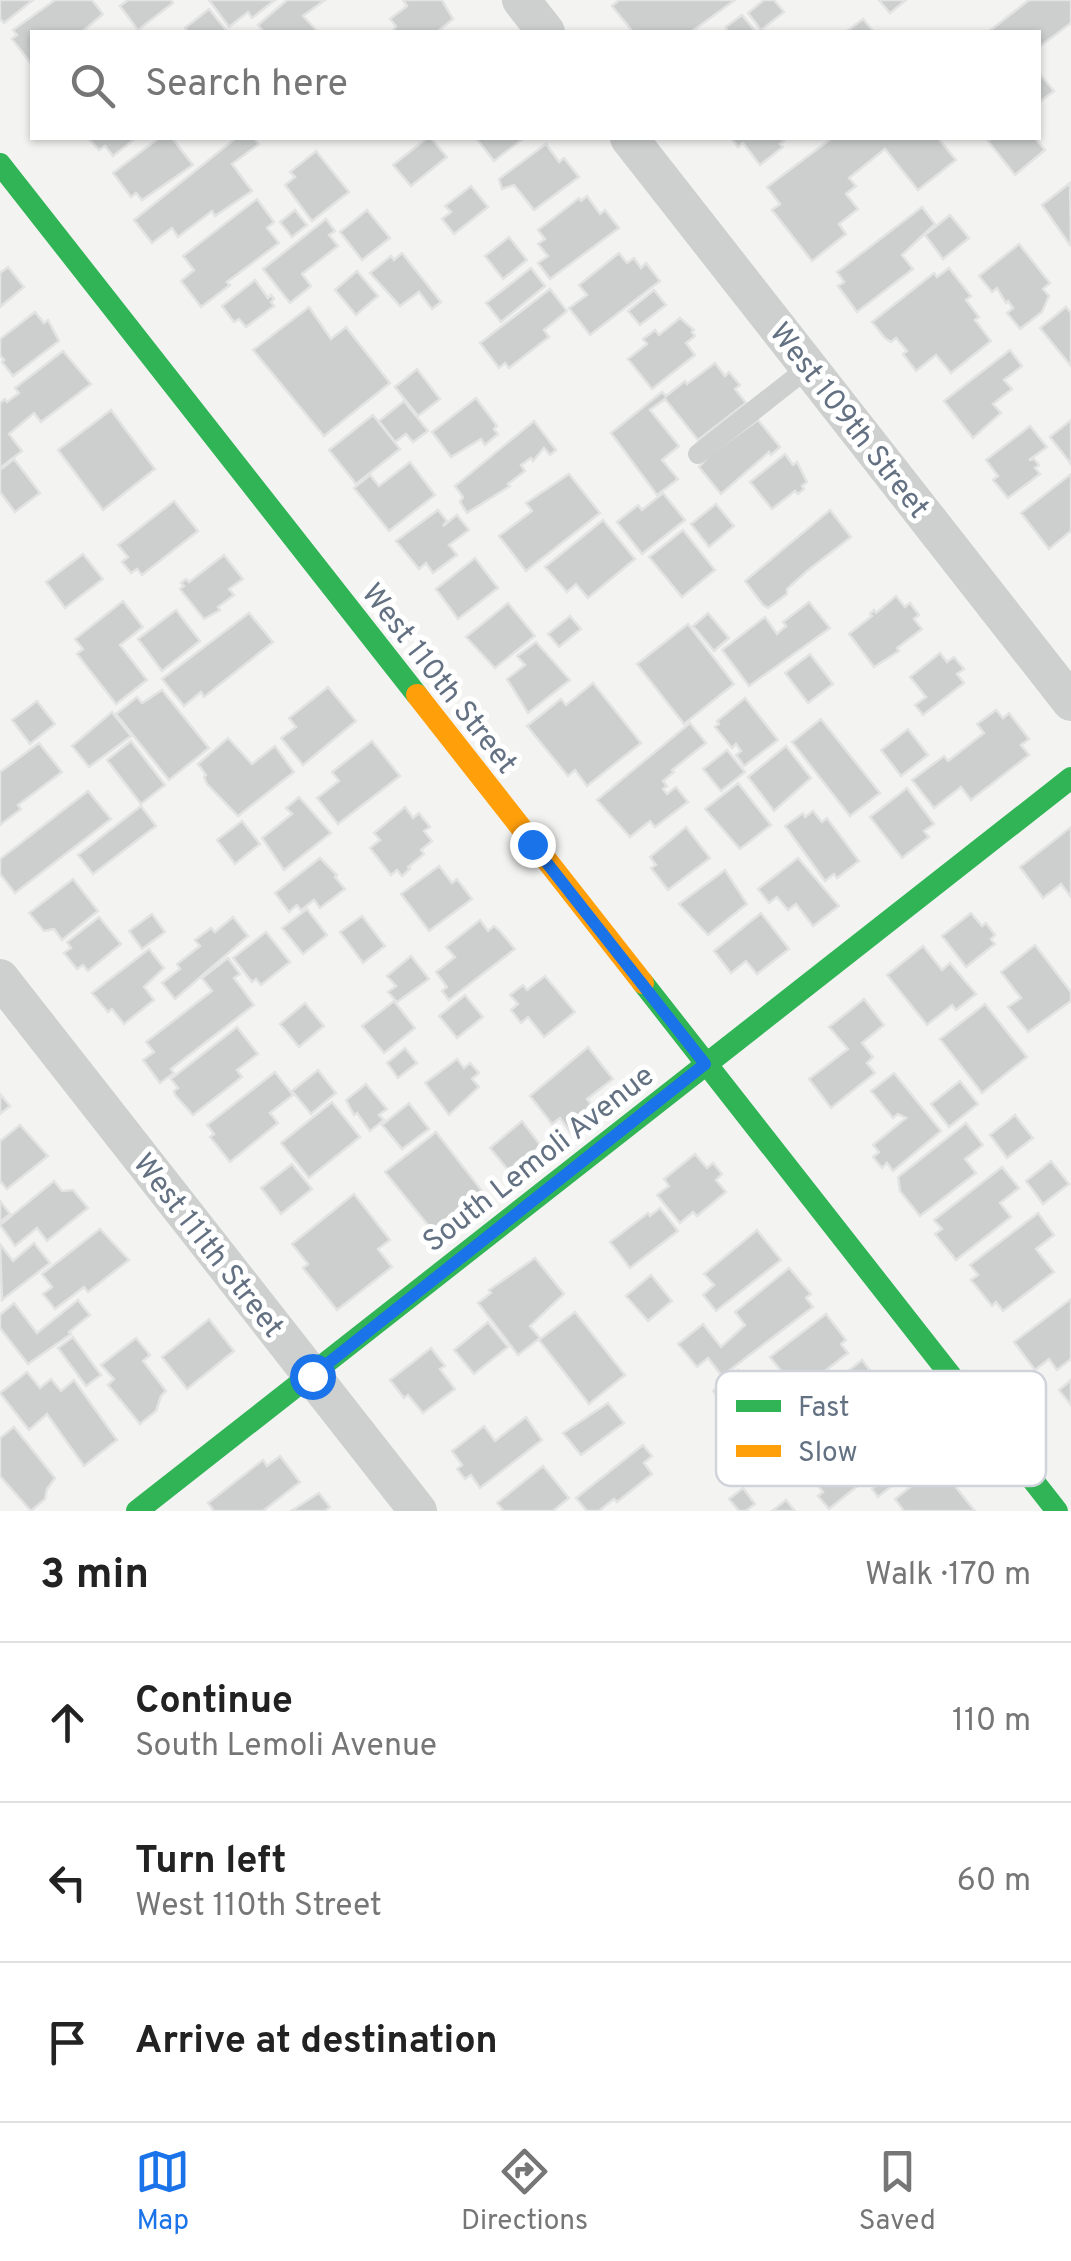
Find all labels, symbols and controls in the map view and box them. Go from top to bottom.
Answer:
search box [30,30,1041,140]
icon: search [65,58,120,113]
text: Search here [145,61,348,110]
street label: West 109th Street [760,316,936,527]
street label: West 110th Street [352,577,524,782]
route end [510,822,556,868]
street label: South Lemoli Avenue [417,1058,663,1262]
street label: West 111th Street [124,1147,290,1346]
route start [290,1354,336,1400]
legend [716,1371,1046,1486]
text: Fast [798,1391,850,1427]
text: Slow [798,1436,857,1472]
text: 3 min [40,1550,149,1603]
text: Walk · 170 m [865,1556,1031,1596]
text: Continue [135,1678,293,1727]
icon: ahead [40,1695,95,1750]
text: 110 m [952,1702,1031,1742]
text: South Lemoli Avenue [135,1727,437,1767]
text: Turn left [135,1838,287,1887]
icon: left [40,1855,95,1910]
text: 60 m [957,1862,1031,1902]
text: West 110th Street [135,1887,382,1927]
icon: arrive [40,2015,95,2070]
text: Arrive at destination [135,2018,498,2067]
tab: Map [135,2144,190,2240]
tab: Directions [461,2144,588,2240]
tab: Saved [859,2144,936,2240]

